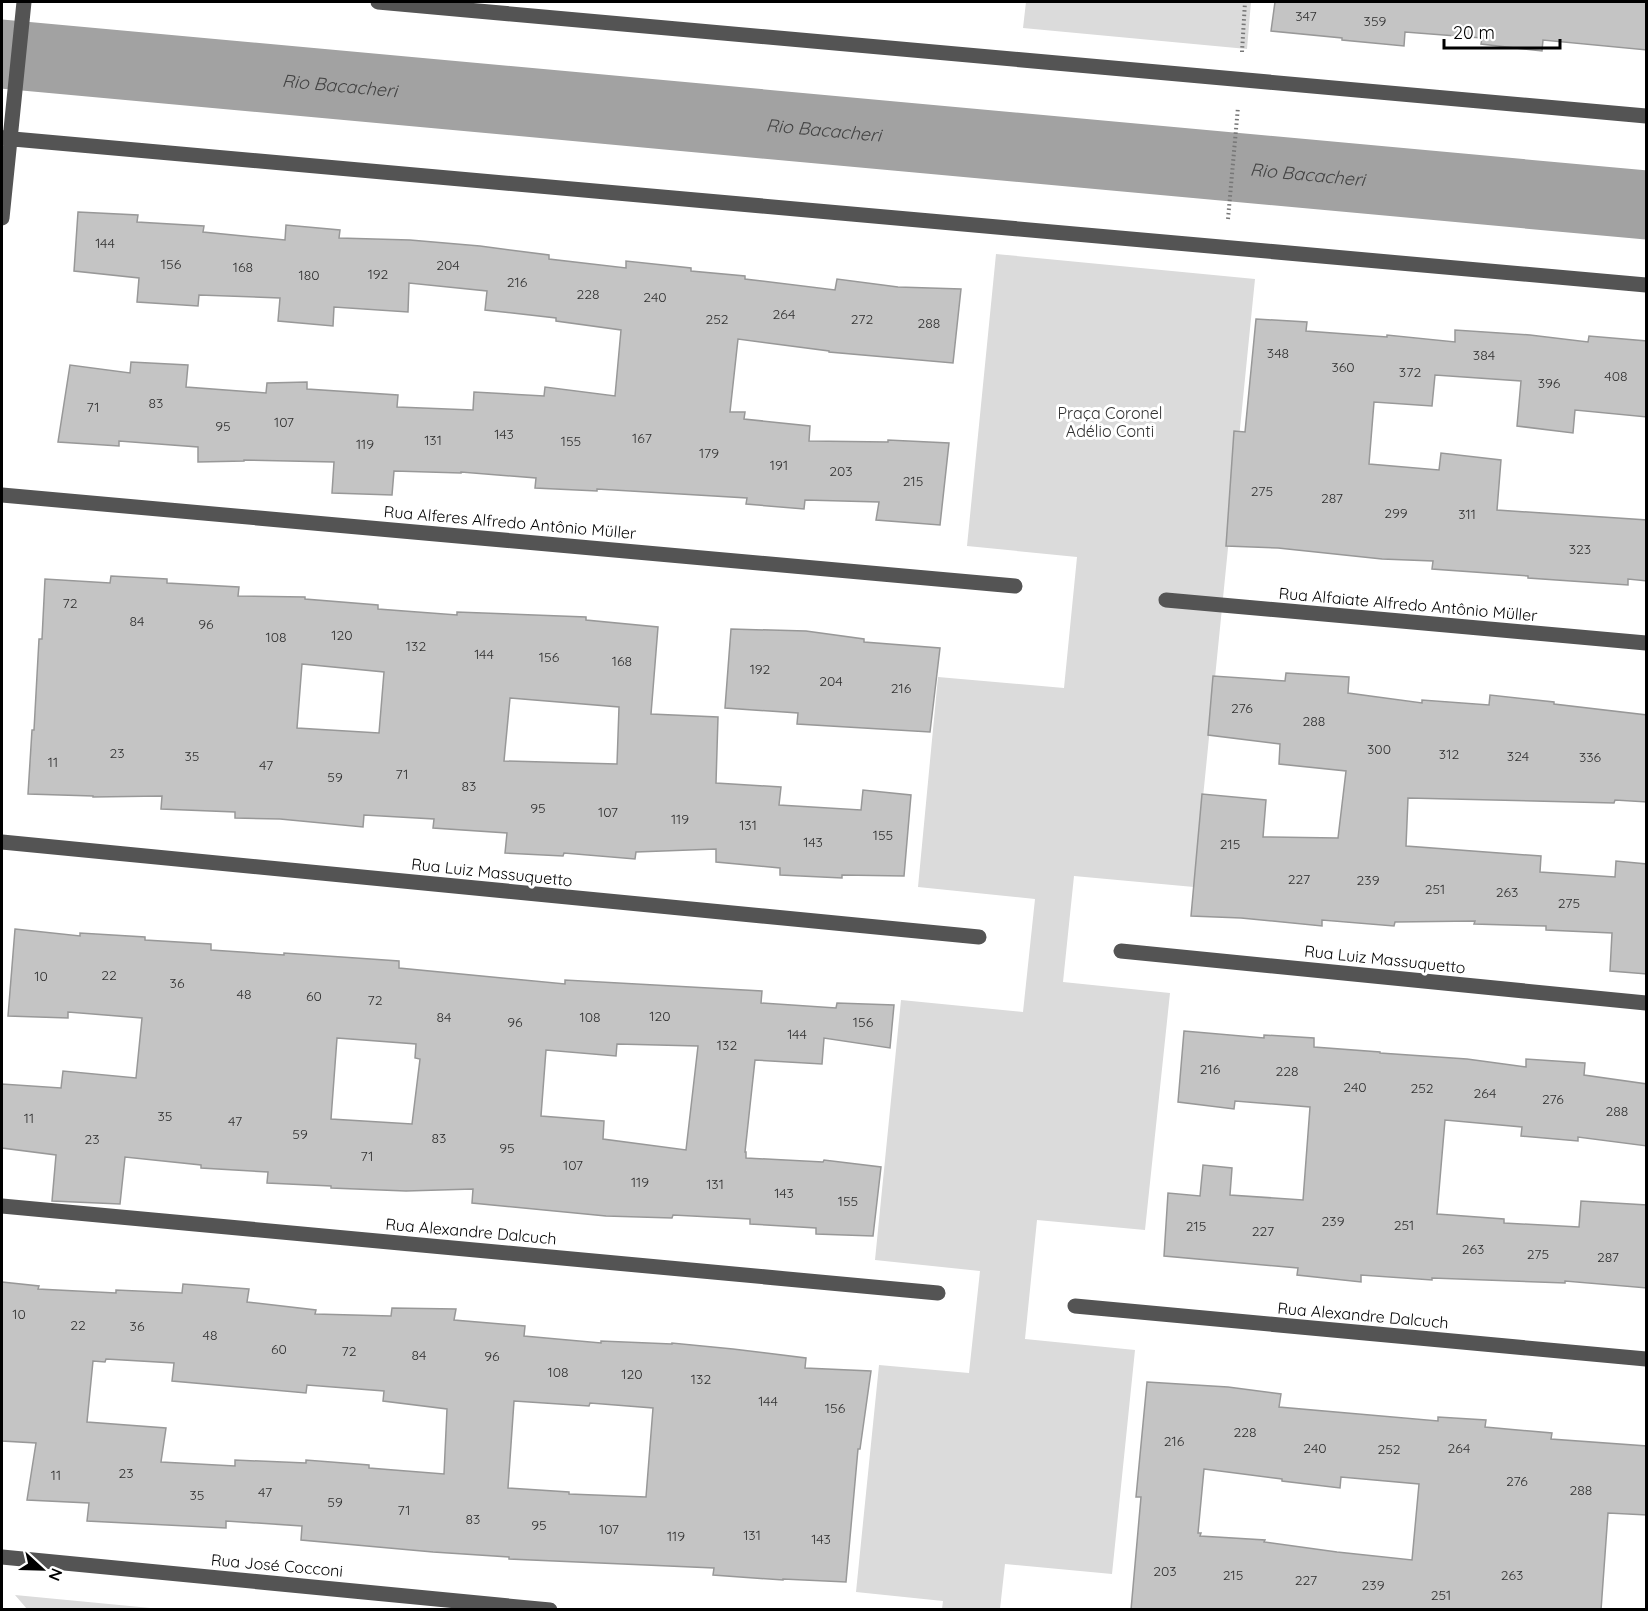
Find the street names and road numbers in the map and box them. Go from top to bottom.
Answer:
street label: Rua Alferes Alfredo Antônio Müller [383,501,637,543]
street label: Rua Alfaiate Alfredo Antônio Müller [1278,583,1538,625]
street label: Rua Luiz Massuquetto [410,854,574,890]
street label: Rua Luiz Massuquetto [1303,941,1467,977]
street label: Rua Alexandre Dalcuch [385,1214,557,1248]
street label: Rua Alexandre Dalcuch [1277,1298,1449,1332]
street label: Rua José Cocconi [210,1549,344,1581]

